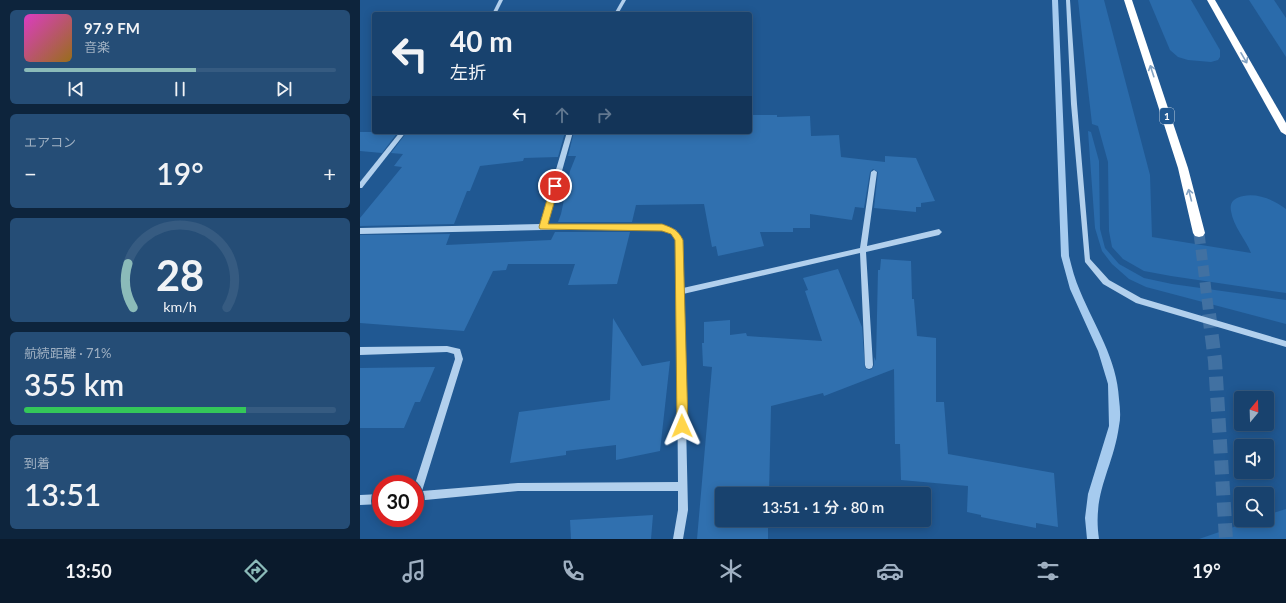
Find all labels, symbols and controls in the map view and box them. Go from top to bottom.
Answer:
text: 97.9 FM [84,19,140,37]
text: 40 m [450,24,513,58]
icon: left [384,28,436,80]
text: 音楽 [84,39,110,55]
one-way arrow [1241,52,1249,64]
text: 左折 [450,61,486,83]
one-way arrow [1148,65,1155,78]
icon: previous [65,78,87,100]
icon: pause [169,78,191,100]
icon: next [273,78,295,100]
icon: left [509,104,531,126]
icon: ahead [551,104,573,126]
icon: right [593,104,615,126]
road number: 1 [1160,108,1174,124]
text: エアコン [24,134,76,150]
text: 19° [156,155,204,191]
text: − [24,160,37,187]
text: + [323,160,336,187]
pin [538,169,572,203]
icon: arrive [544,175,566,197]
one-way arrow [1185,189,1193,202]
text: 28 [156,249,204,299]
text: km/h [163,297,197,314]
text: 航続距離 · 71% [24,345,112,361]
text: 355 km [24,366,124,402]
north arrow [1234,391,1274,431]
map controls [1234,391,1274,527]
position arrow [661,405,703,447]
button: sound [1234,439,1274,479]
text: 到着 [24,455,50,471]
speed limit sign: 30 [372,475,424,527]
text: 13:51 [24,476,101,512]
button: search [1234,487,1274,527]
text: 13:51 · 1 分 · 80 m [762,498,884,516]
icon: directions [242,557,270,585]
icon: music [400,557,428,585]
icon: phone [559,557,587,585]
icon: climate [717,557,745,585]
icon: car [876,557,904,585]
icon: filters [1034,557,1062,585]
text: 13:50 [65,560,112,582]
text: 19° [1192,560,1221,582]

